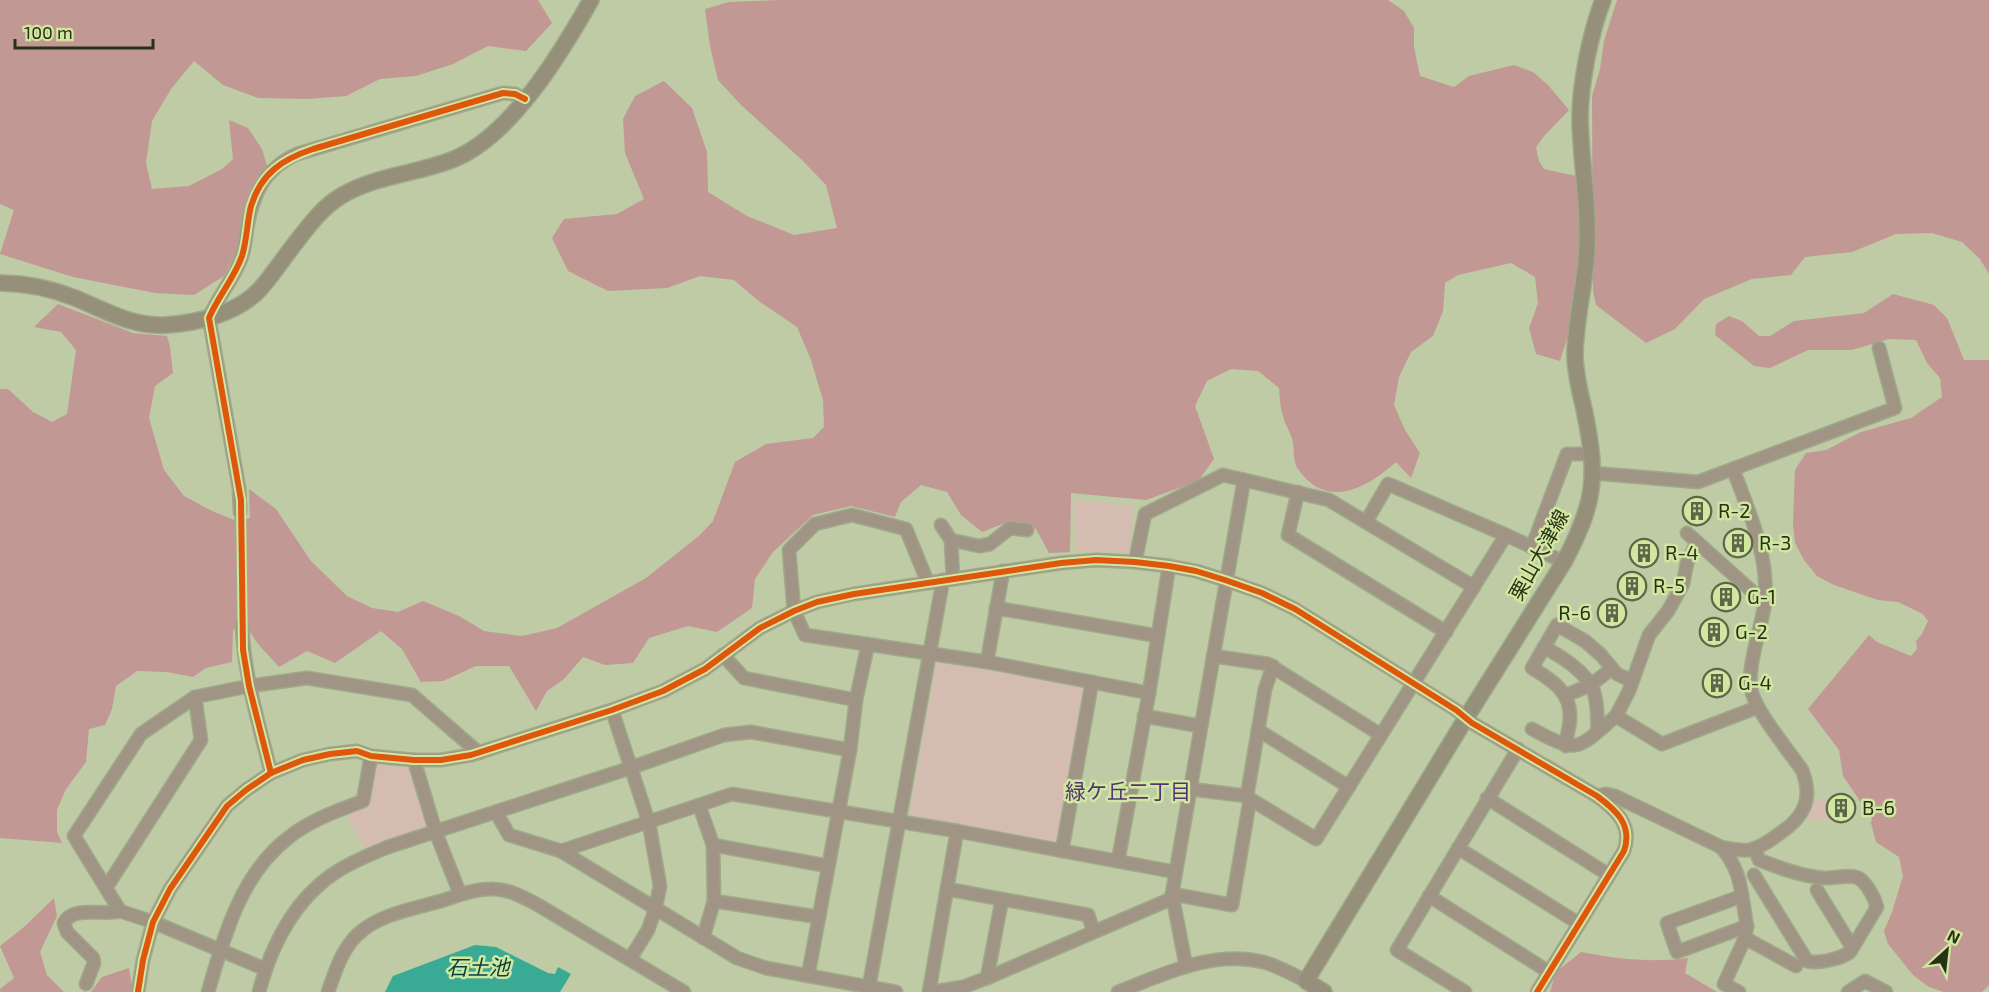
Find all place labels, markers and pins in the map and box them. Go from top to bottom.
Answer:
building icon: R-2 [1681,495,1713,527]
place label: R-2 [1718,498,1751,522]
building icon: R-3 [1722,527,1754,559]
place label: R-3 [1759,530,1791,554]
building icon: R-4 [1628,537,1660,569]
place label: R-4 [1665,540,1699,564]
building icon: R-5 [1616,570,1648,602]
place label: R-5 [1653,573,1685,597]
building icon: G-1 [1710,581,1742,613]
place label: G-1 [1747,584,1776,608]
building icon: R-6 [1596,597,1628,629]
place label: R-6 [1558,600,1591,624]
building icon: G-2 [1698,616,1730,648]
place label: G-2 [1735,619,1768,643]
building icon: G-4 [1701,667,1733,699]
place label: G-4 [1738,670,1772,694]
building icon: B-6 [1825,792,1857,824]
place label: B-6 [1862,795,1895,819]

